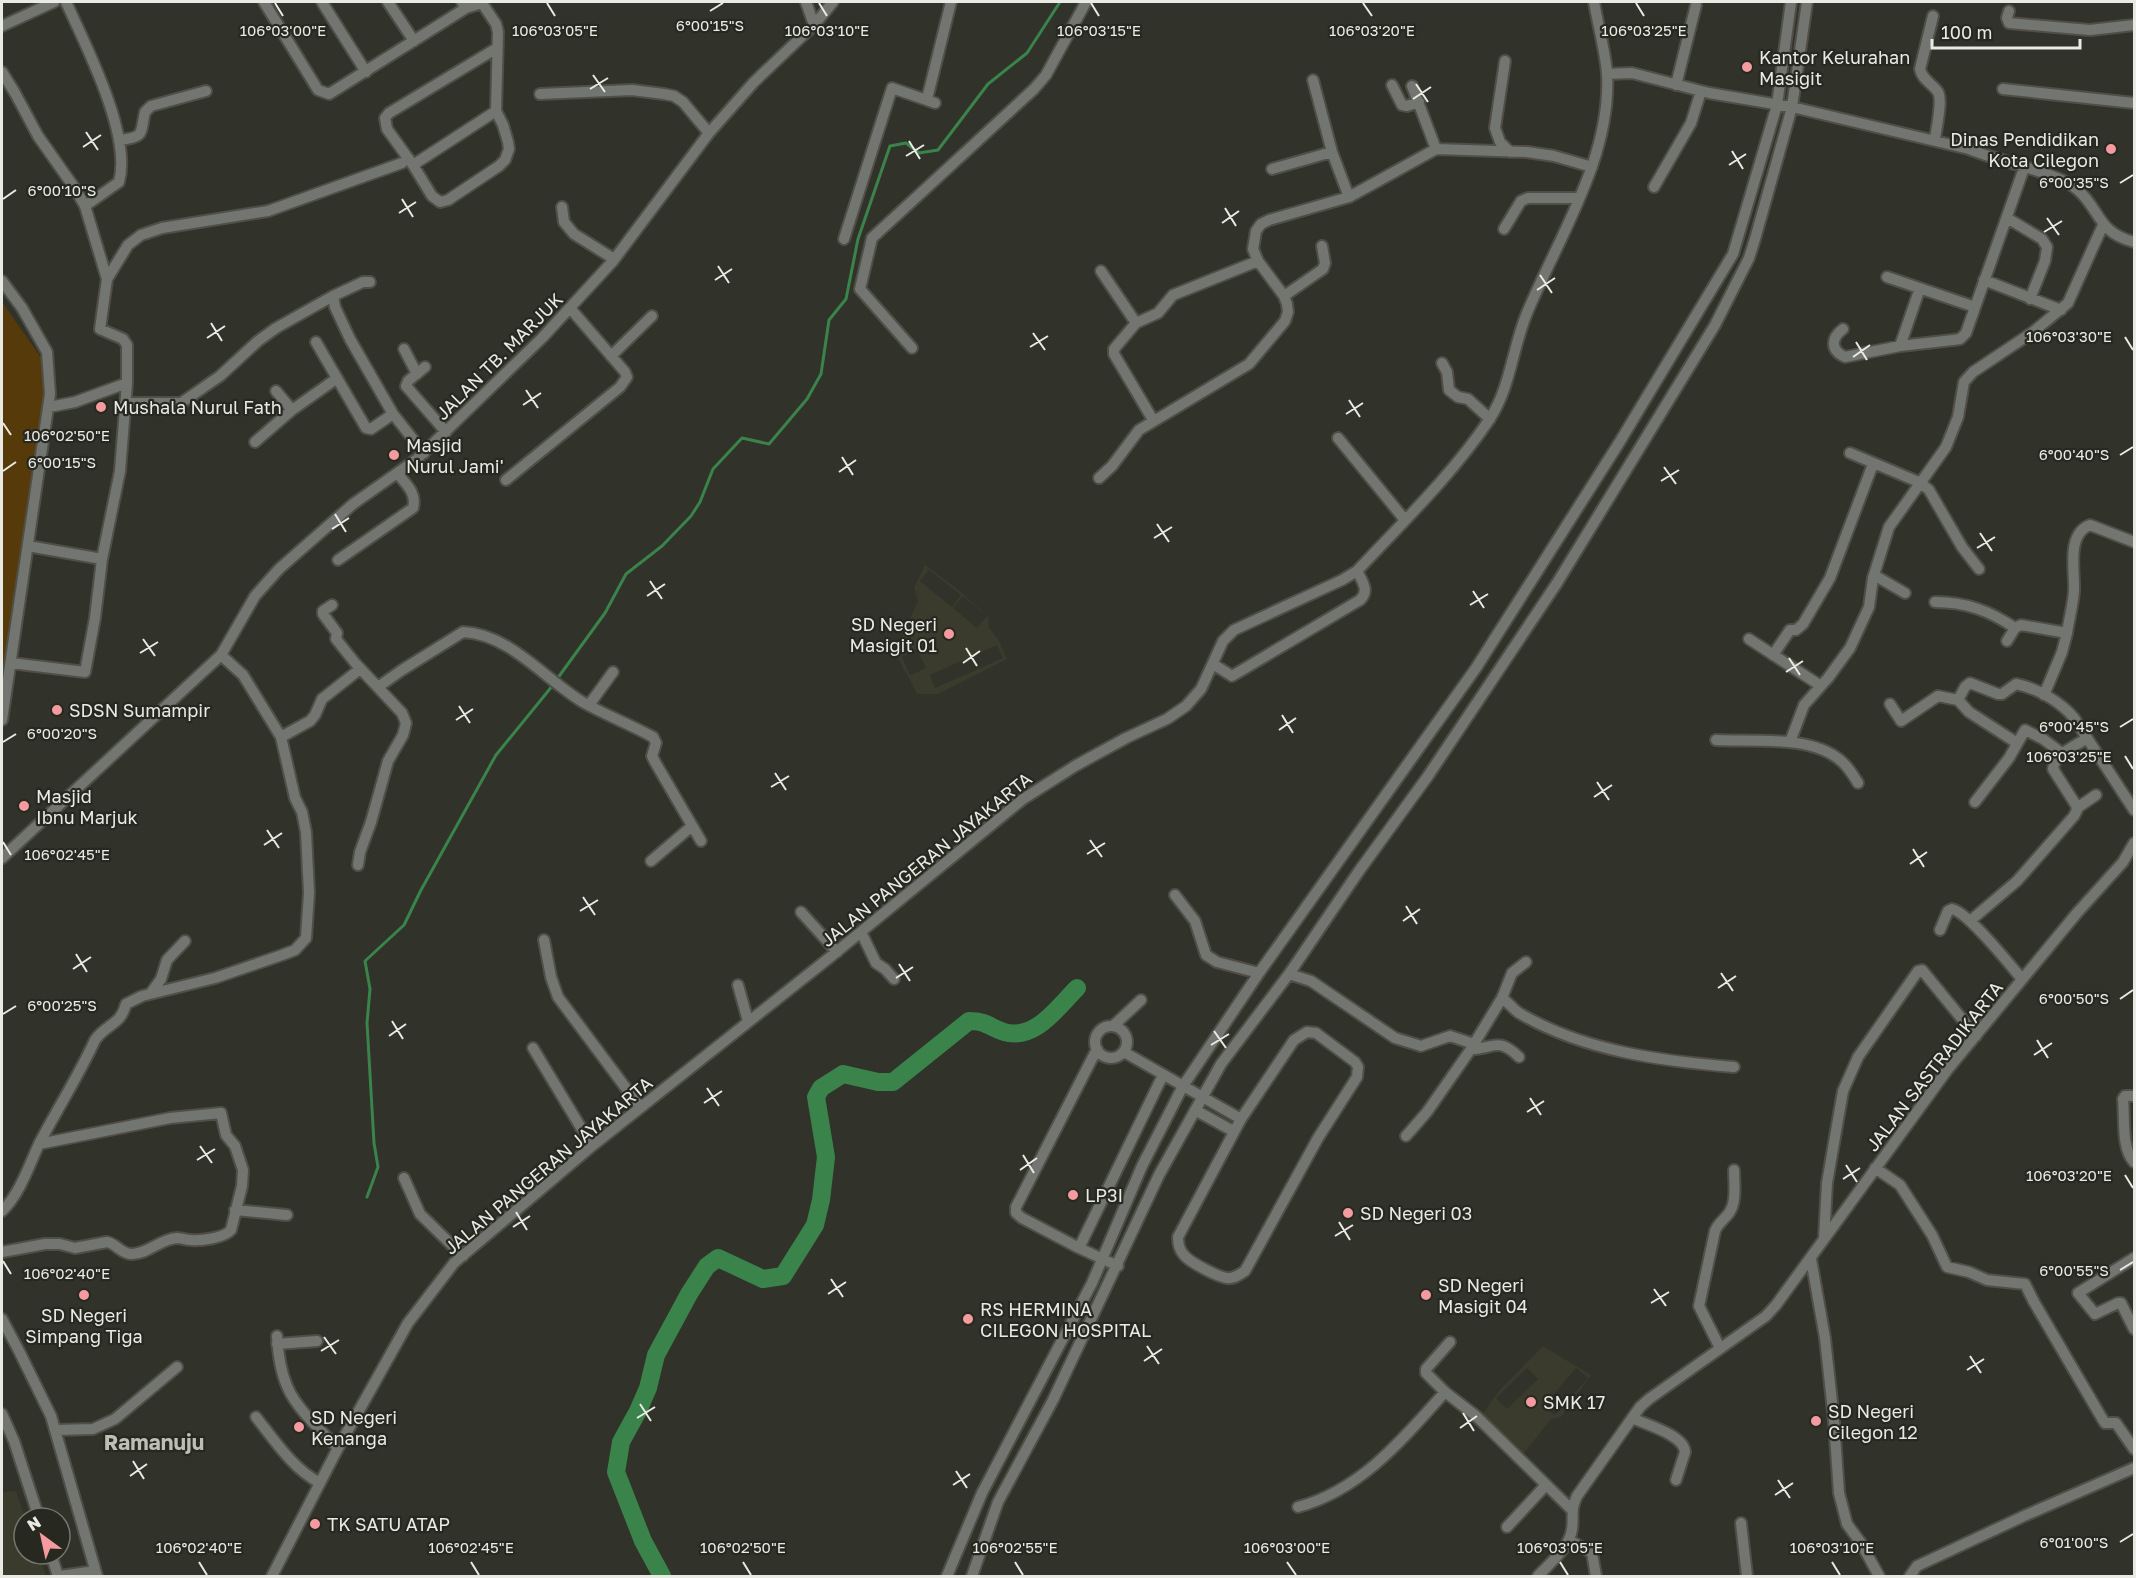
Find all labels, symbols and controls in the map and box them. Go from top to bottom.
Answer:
scale bar [1932,12,2080,50]
text: 6°00'15"S [676,16,744,34]
text: 106°03'00"E [240,21,326,39]
text: 106°03'05"E [512,21,598,39]
text: 106°03'10"E [785,21,869,39]
text: 106°03'15"E [1057,21,1141,39]
text: 106°03'20"E [1329,21,1415,39]
text: 106°03'25"E [1601,21,1687,39]
text: 100 m [1941,21,1992,43]
place label: Kantor Kelurahan Masigit [1759,46,1910,89]
marker: Kantor Kelurahan Masigit [1740,60,1754,74]
place label: Dinas Pendidikan Kota Cilegon [1950,128,2099,171]
marker: Dinas Pendidikan Kota Cilegon [2104,142,2118,156]
text: 6°00'35"S [2039,173,2109,191]
text: 6°00'10"S [28,181,96,199]
street label: JALAN TB. MARJUK [431,288,567,424]
text: 106°03'30"E [2026,327,2112,345]
place label: Mushala Nurul Fath [113,396,282,418]
marker: Mushala Nurul Fath [94,400,108,414]
text: 106°02'50"E [24,426,110,444]
place label: Masjid Nurul Jami' [406,434,504,477]
text: 6°00'40"S [2039,445,2109,463]
marker: Masjid Nurul Jami' [387,448,401,462]
text: 6°00'15"S [28,453,96,471]
place label: SD Negeri Masigit 01 [850,613,937,656]
marker: SD Negeri Masigit 01 [942,627,956,641]
place label: SDSN Sumampir [69,699,210,721]
marker: SDSN Sumampir [50,703,64,717]
text: 6°00'45"S [2039,717,2109,735]
text: 6°00'20"S [27,724,97,742]
text: 106°03'25"E [2026,747,2112,765]
street label: JALAN PANGERAN JAYAKARTA [816,767,1036,951]
place label: Masjid Ibnu Marjuk [36,785,138,828]
marker: Masjid Ibnu Marjuk [17,799,31,813]
text: 106°02'45"E [24,845,110,863]
street label: JALAN SASTRADIKARTA [1861,977,2007,1155]
text: 6°00'50"S [2039,989,2109,1007]
text: 6°00'25"S [27,996,97,1014]
street label: JALAN PANGERAN JAYAKARTA [439,1071,657,1259]
text: 106°03'20"E [2026,1166,2112,1184]
place label: LP3I [1085,1184,1123,1206]
marker: LP3I [1066,1188,1080,1202]
place label: SD Negeri 03 [1360,1202,1472,1224]
marker: SD Negeri 03 [1341,1206,1355,1220]
text: 6°00'55"S [2039,1261,2109,1279]
text: 106°02'40"E [24,1264,110,1282]
place label: SD Negeri Masigit 04 [1438,1274,1528,1317]
marker: SD Negeri Simpang Tiga [77,1288,91,1302]
marker: SD Negeri Masigit 04 [1419,1288,1433,1302]
place label: RS HERMINA CILEGON HOSPITAL [980,1298,1151,1341]
place label: SD Negeri Simpang Tiga [25,1304,143,1347]
marker: RS HERMINA CILEGON HOSPITAL [961,1312,975,1326]
place label: SMK 17 [1543,1391,1605,1413]
marker: SMK 17 [1524,1395,1538,1409]
place label: SD Negeri Cilegon 12 [1828,1400,1918,1443]
place label: SD Negeri Kenanga [311,1406,397,1449]
marker: SD Negeri Cilegon 12 [1809,1414,1823,1428]
marker: SD Negeri Kenanga [292,1420,306,1434]
district label: Ramanuju [104,1429,204,1455]
north arrow [12,1506,72,1566]
text: N [23,1512,44,1535]
place label: TK SATU ATAP [327,1513,450,1535]
marker: TK SATU ATAP [308,1517,322,1531]
text: 6°01'00"S [2040,1533,2108,1551]
text: 106°02'40"E [156,1538,242,1556]
text: 106°02'45"E [428,1538,514,1556]
text: 106°02'50"E [700,1538,786,1556]
text: 106°02'55"E [972,1538,1058,1556]
text: 106°03'00"E [1244,1538,1330,1556]
text: 106°03'05"E [1517,1538,1603,1556]
text: 106°03'10"E [1790,1538,1874,1556]

